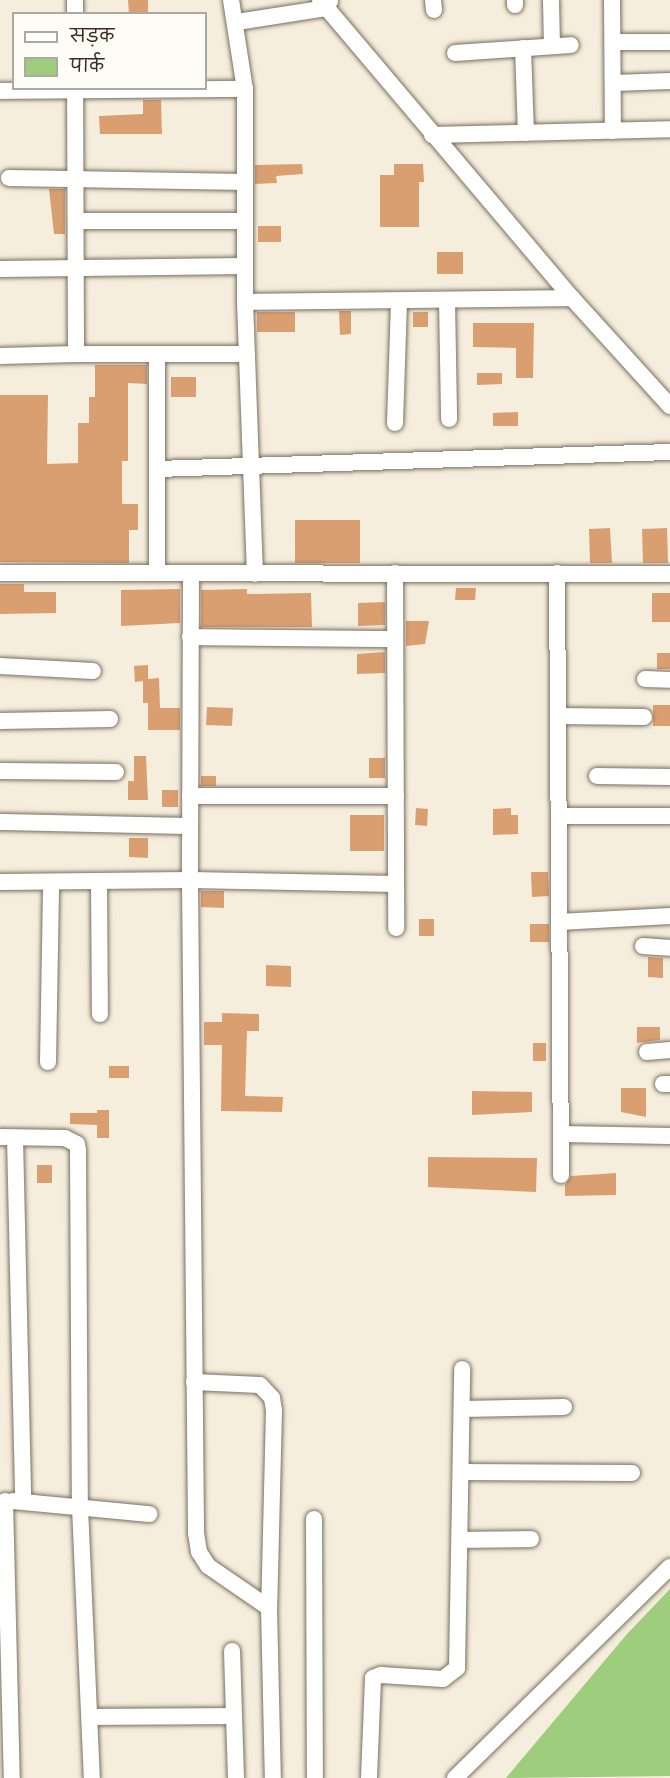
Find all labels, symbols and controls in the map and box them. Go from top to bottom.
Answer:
legend [12,12,207,90]
text: सड़क [70,23,114,47]
text: पार्क [70,53,104,77]

